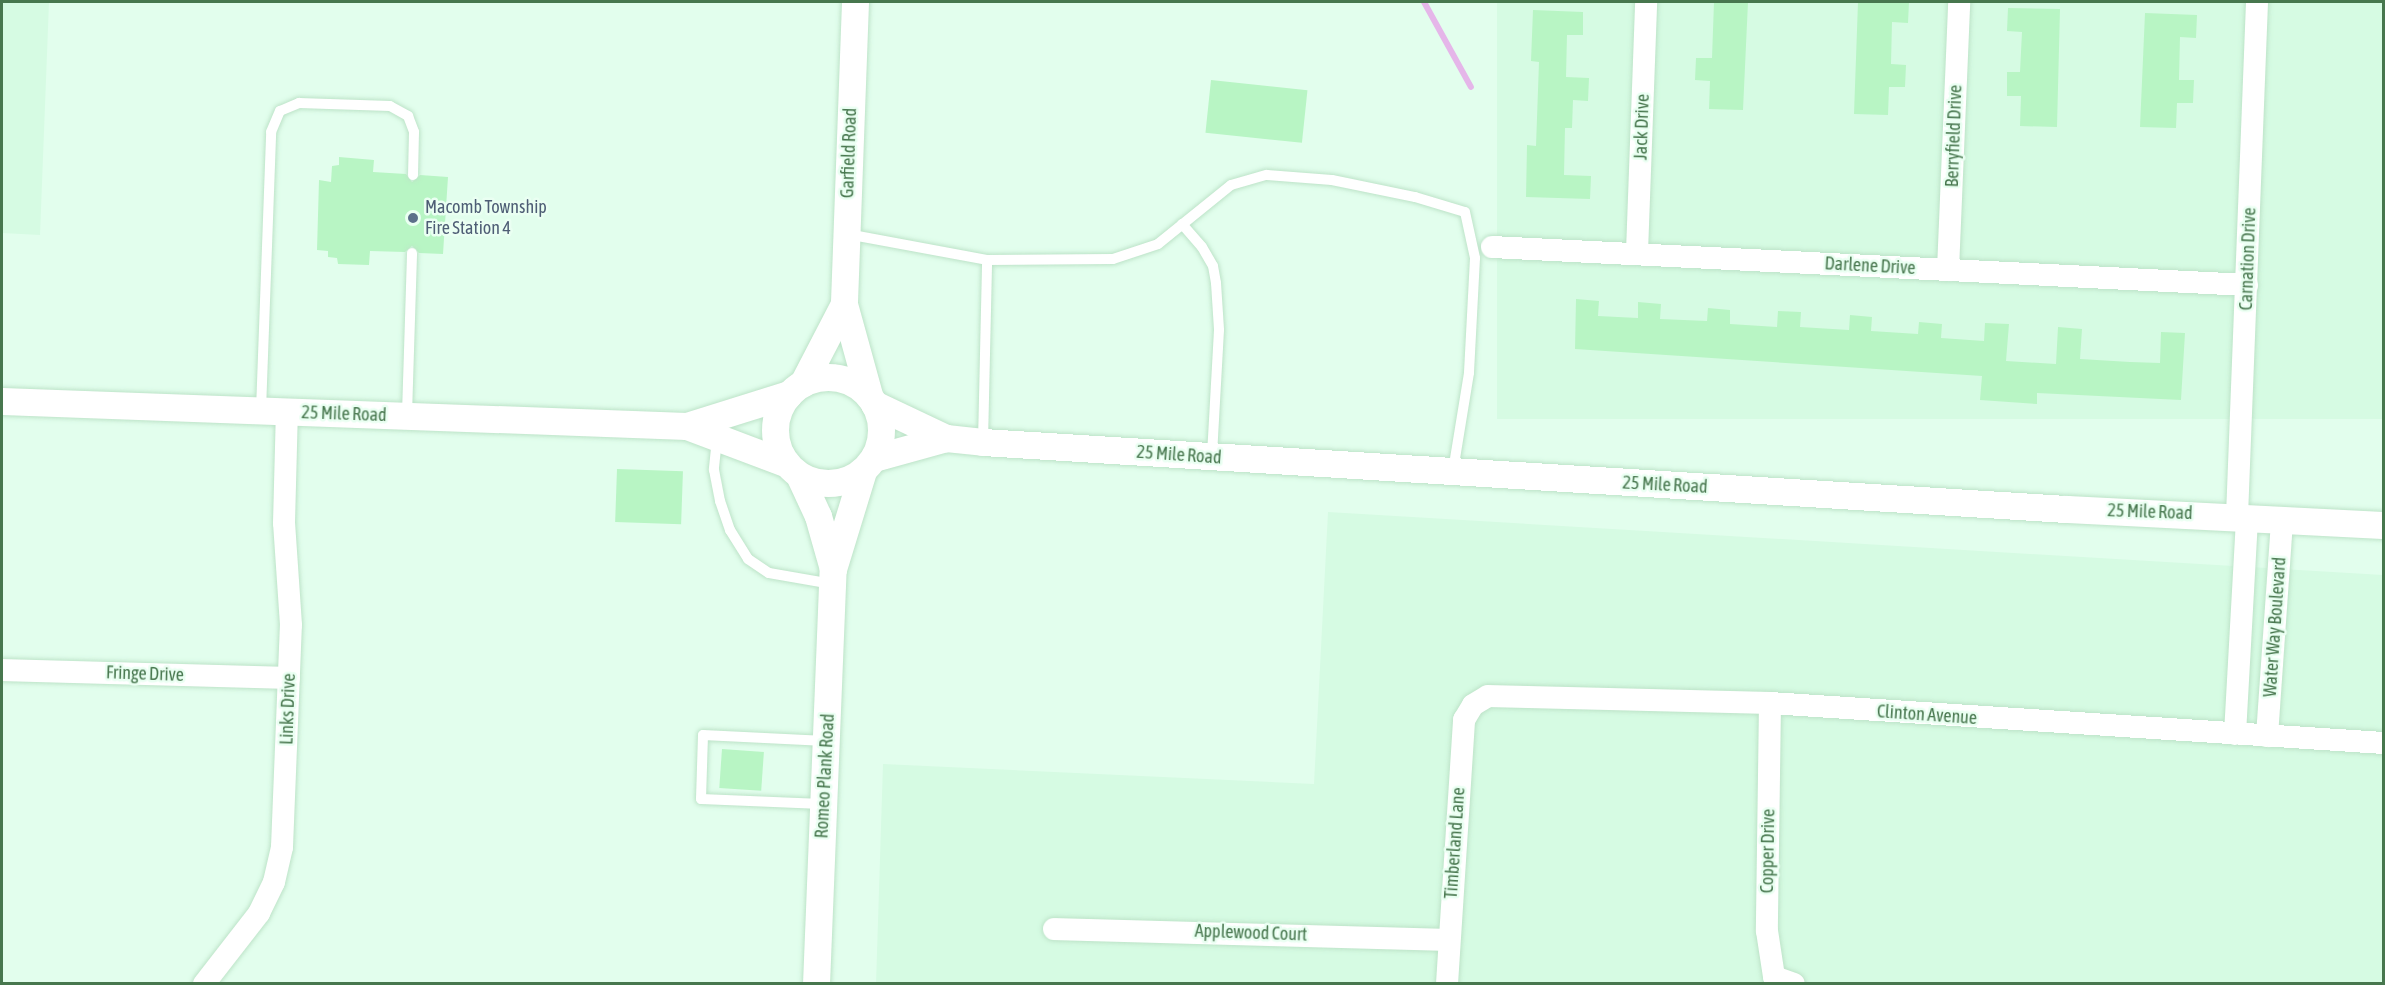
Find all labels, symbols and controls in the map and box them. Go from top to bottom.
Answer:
street label: Berryfield Drive [1941,84,1967,188]
street label: Jack Drive [1630,94,1654,160]
street label: Garfield Road [837,108,861,198]
place label: Macomb Township Fire Station 4 [425,197,547,240]
street label: Carnation Drive [2235,207,2261,311]
marker: Macomb Township Fire Station 4 [406,211,420,225]
street label: Darlene Drive [1824,253,1916,279]
street label: 25 Mile Road [301,402,387,426]
street label: 25 Mile Road [1136,441,1222,469]
street label: 25 Mile Road [1622,472,1708,498]
street label: 25 Mile Road [2107,500,2193,524]
street label: Water Way Boulevard [2259,556,2291,698]
street label: Fringe Drive [106,662,184,686]
street label: Links Drive [276,673,300,745]
street label: Clinton Avenue [1876,701,1978,729]
street label: Romeo Plank Road [811,713,839,839]
street label: Timberland Lane [1440,787,1470,899]
street label: Copper Drive [1756,809,1780,893]
street label: Applewood Court [1194,920,1308,946]

